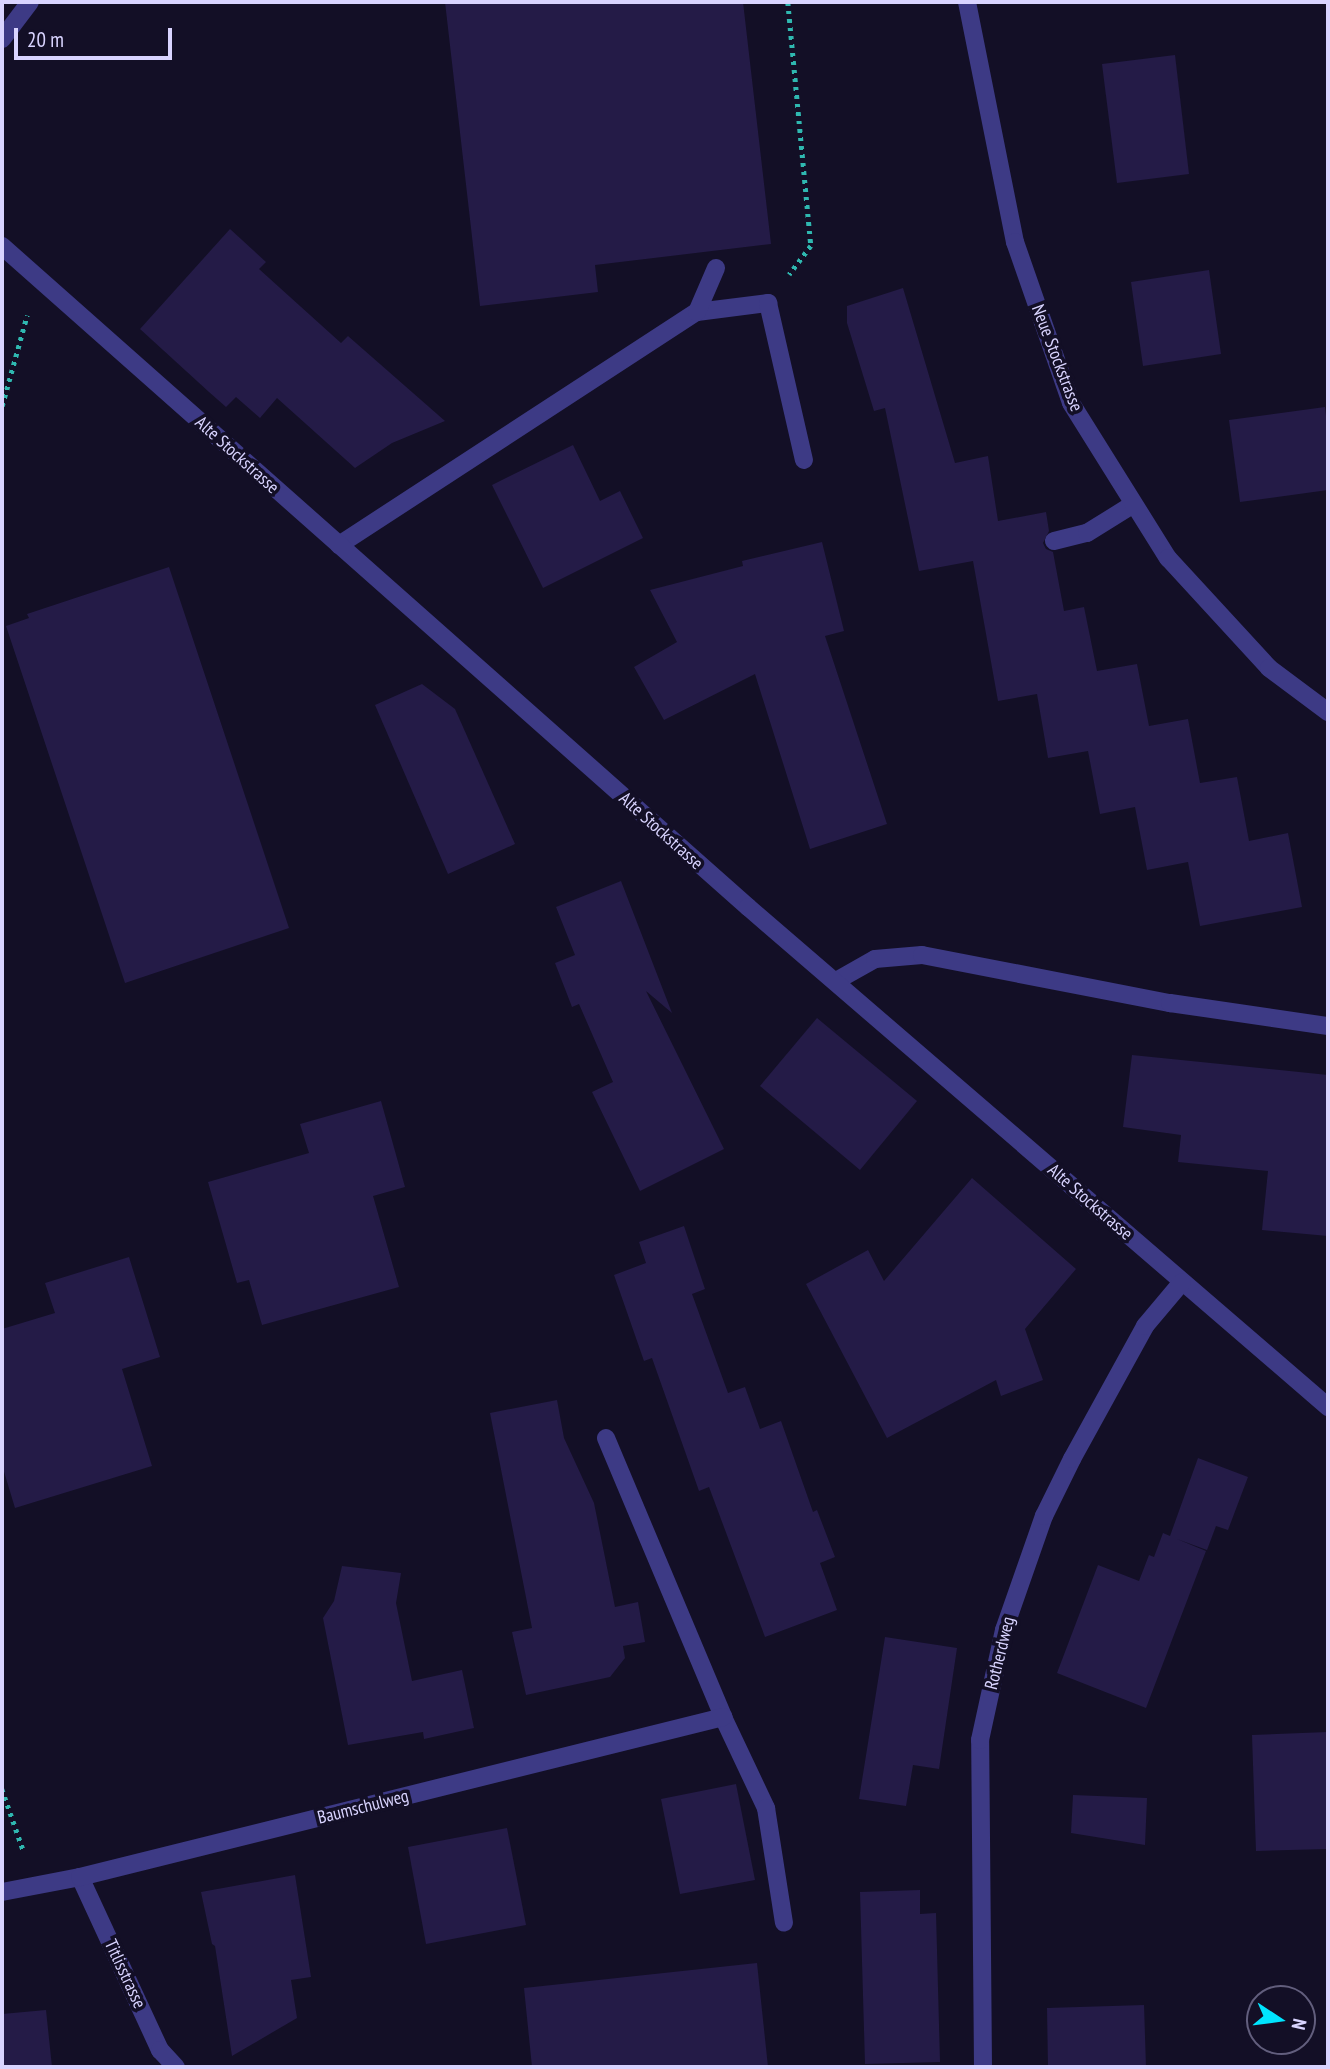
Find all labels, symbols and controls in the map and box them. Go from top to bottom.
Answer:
scale bar [18,14,175,58]
text: 20 m [27,26,64,53]
street label: Neue Stockstrasse [1027,302,1087,414]
street label: Alte Stockstrasse [191,412,283,498]
street label: Alte Stockstrasse [615,788,707,874]
street label: Alte Stockstrasse [1043,1159,1137,1245]
street label: Rotherdweg [981,1614,1019,1692]
street label: Baumschulweg [315,1785,411,1829]
street label: Titlisstrasse [100,1936,150,2012]
north arrow [1246,1985,1316,2055]
text: N [1287,2017,1312,2032]

